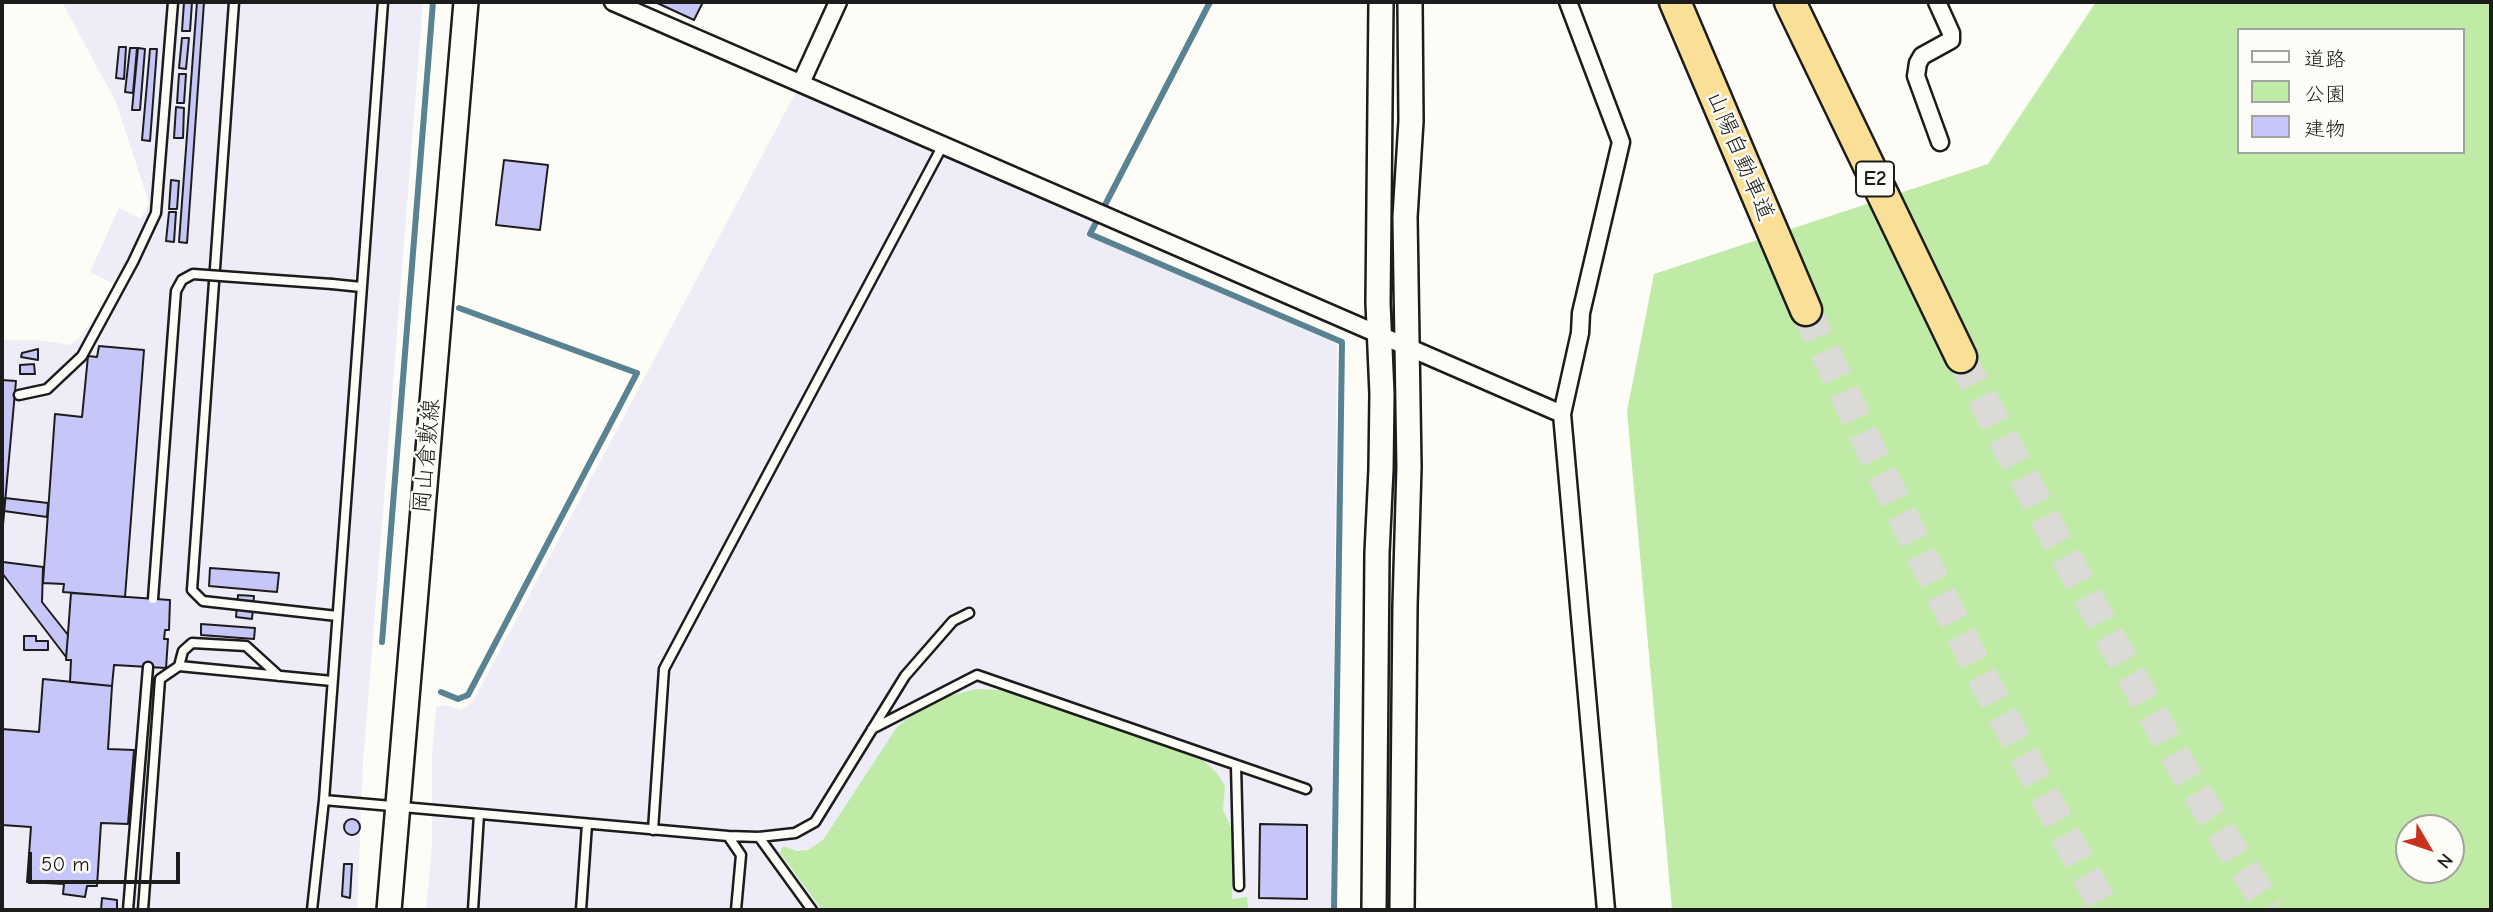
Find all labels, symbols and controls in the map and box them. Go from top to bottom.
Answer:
legend [2238,28,2465,154]
text: 道路 [2304,47,2346,71]
text: 公園 [2304,82,2346,106]
street label: 山陽自動車道 [1700,87,1780,225]
text: 建物 [2304,117,2346,141]
road number: E2 [1856,162,1894,196]
street label: 岡山倉敷線 [408,398,446,514]
north arrow [2395,814,2465,884]
scale bar [32,838,184,882]
text: N [2432,849,2457,873]
text: 50 m [41,852,90,876]

